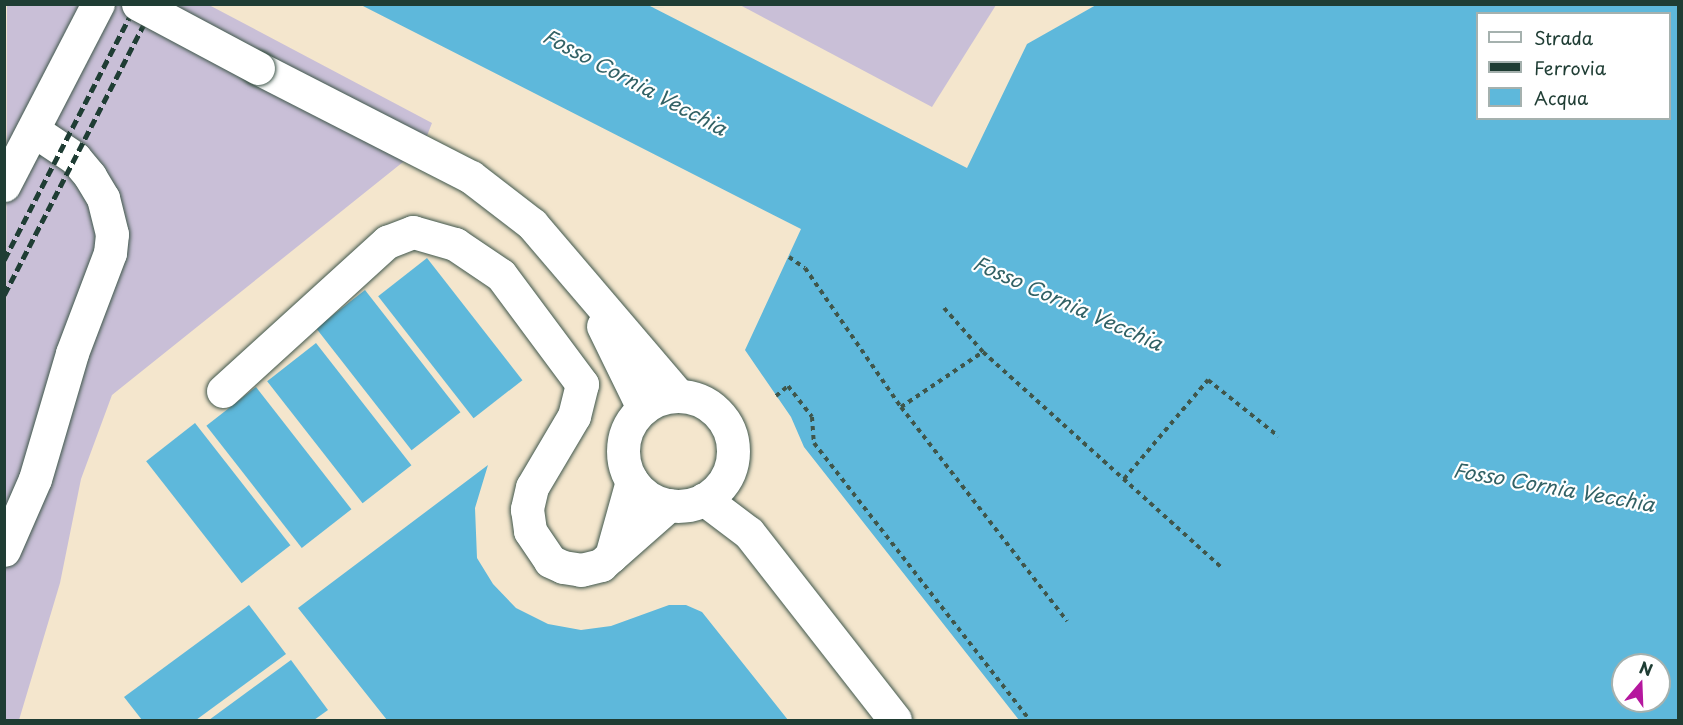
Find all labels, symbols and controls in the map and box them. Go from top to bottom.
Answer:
legend [1476,12,1671,120]
water label: Fosso Cornia Vecchia [539,24,731,140]
text: Strada [1534,24,1593,51]
text: Ferrovia [1534,54,1606,81]
text: Acqua [1534,84,1588,111]
water label: Fosso Cornia Vecchia [970,251,1166,355]
water label: Fosso Cornia Vecchia [1452,457,1656,517]
north arrow [1611,653,1671,713]
text: N [1636,654,1656,681]

